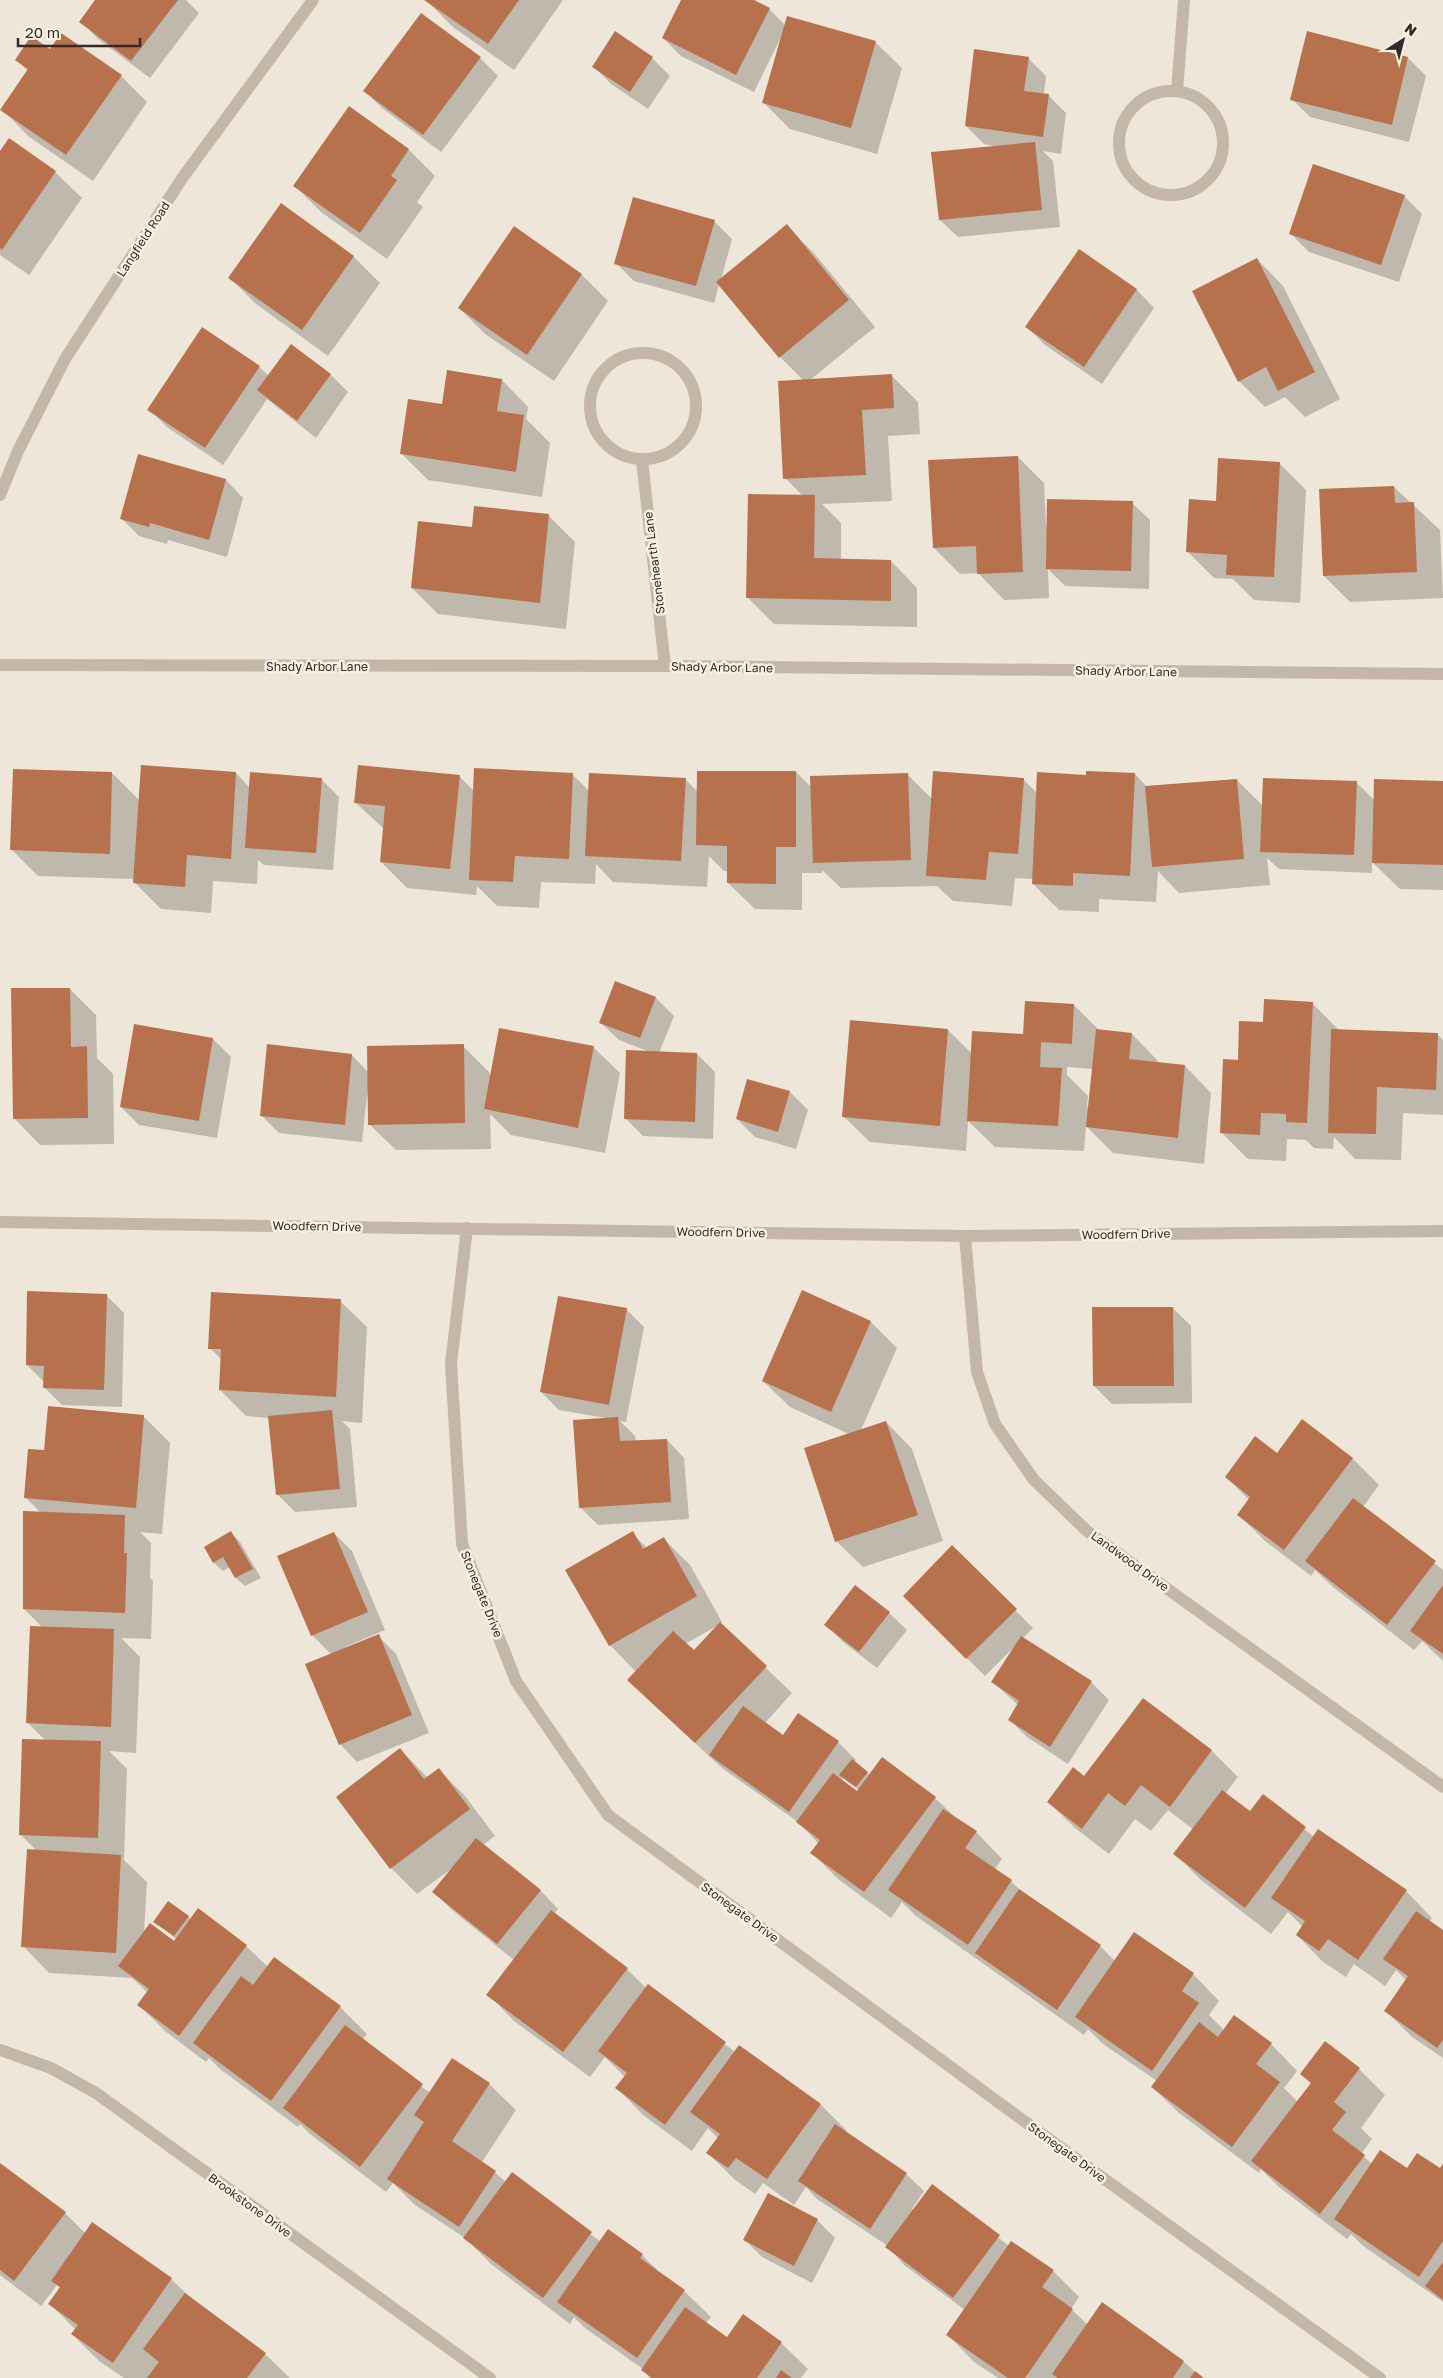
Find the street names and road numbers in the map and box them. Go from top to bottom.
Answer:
street label: Langfield Road [113,199,173,279]
street label: Stonehearth Lane [640,511,668,615]
street label: Shady Arbor Lane [266,659,368,674]
street label: Shady Arbor Lane [671,659,773,675]
street label: Shady Arbor Lane [1075,663,1177,679]
street label: Woodfern Drive [272,1218,362,1234]
street label: Woodfern Drive [676,1224,766,1240]
street label: Woodfern Drive [1081,1226,1171,1242]
street label: Landwood Drive [1088,1528,1172,1594]
street label: Stonegate Drive [458,1548,506,1640]
street label: Stonegate Drive [698,1879,782,1945]
street label: Stonegate Drive [1025,2119,1109,2185]
street label: Brookstone Drive [205,2170,295,2240]

